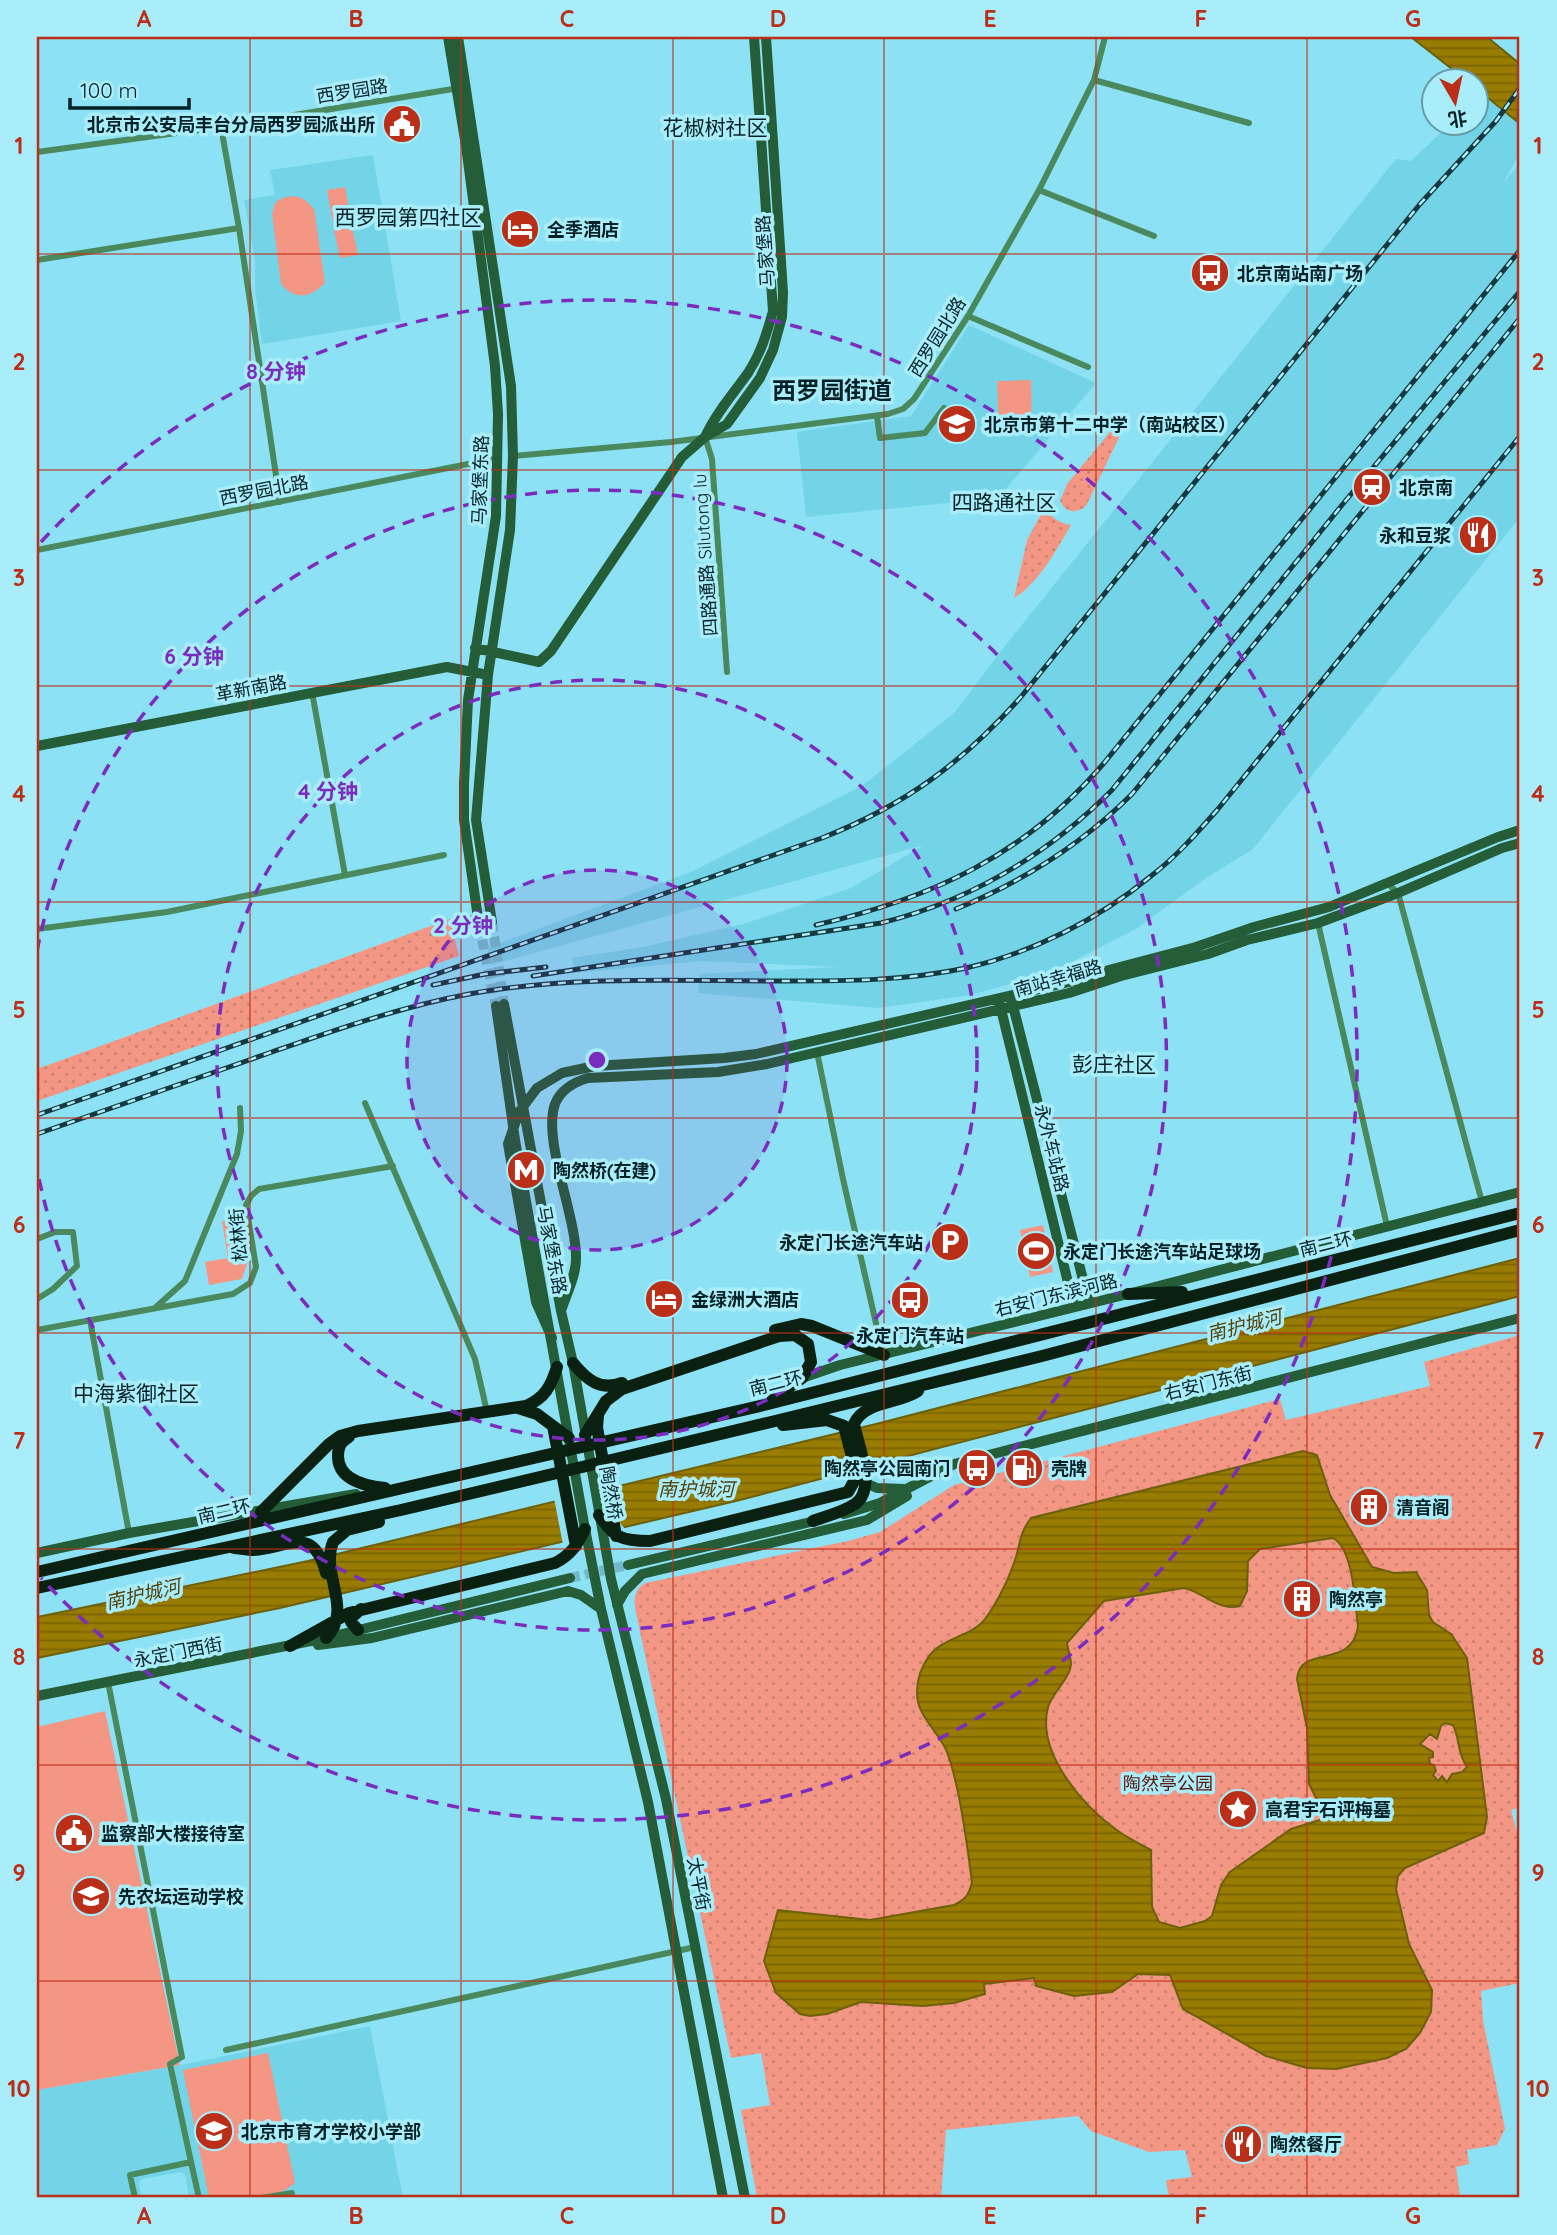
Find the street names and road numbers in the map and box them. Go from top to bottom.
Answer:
street label: 西罗园路 [315,74,389,108]
street label: 马家堡路 [751,214,779,288]
street label: 西罗园北路 [903,293,971,381]
street label: 马家堡东路 [467,435,493,525]
street label: 西罗园北路 [218,470,310,510]
street label: 四路通路 Silutong lu [688,473,722,637]
street label: 革新南路 [213,670,289,706]
street label: 南站幸福路 [1012,955,1104,1001]
street label: 永外车站路 [1030,1102,1074,1194]
street label: 马家堡东路 [532,1204,572,1296]
street label: 松林街 [224,1207,252,1263]
street label: 南二环 [1297,1226,1355,1262]
street label: 右安门东滨河路 [992,1269,1120,1321]
street label: 右安门东街 [1162,1361,1254,1405]
street label: 南二环 [747,1365,805,1401]
street label: 陶然桥 [595,1464,627,1522]
street label: 南二环 [195,1494,253,1528]
street label: 永定门西街 [132,1632,224,1672]
street label: 太平街 [683,1855,715,1913]

